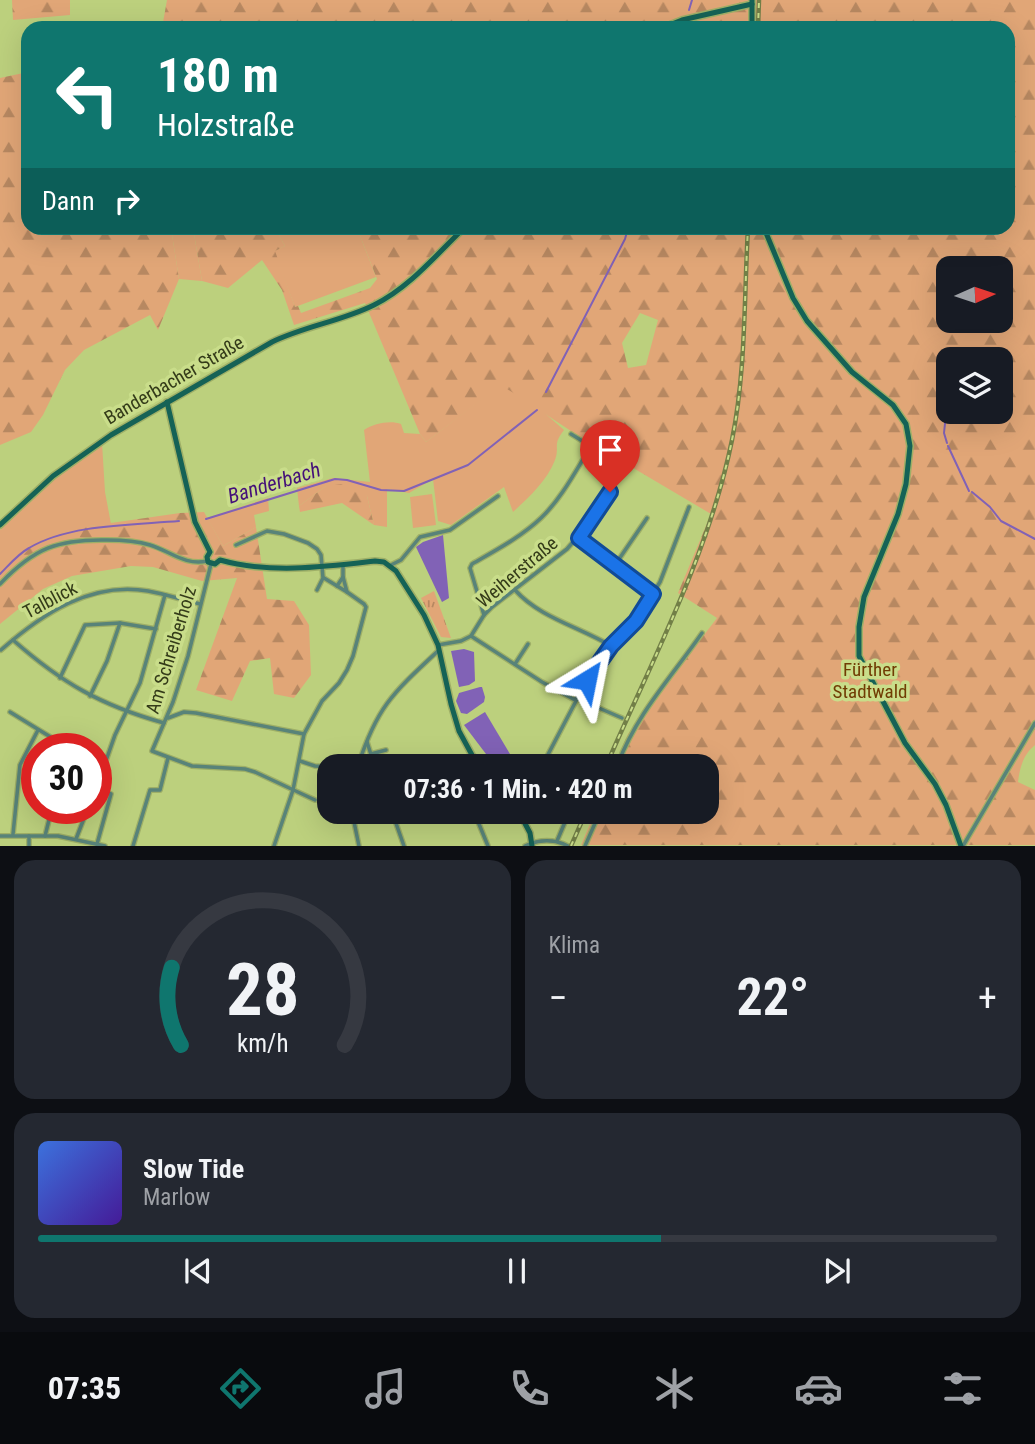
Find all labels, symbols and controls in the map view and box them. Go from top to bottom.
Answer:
text: 180 m [157,47,279,104]
icon: left [42,49,133,140]
text: Holzstraße [157,106,295,144]
icon: right [108,182,146,220]
text: Dann [42,186,94,216]
north arrow [936,256,1013,332]
map controls [936,256,1013,424]
street label: Banderbacher Straße [100,331,248,429]
button: layers [936,347,1013,424]
pin [580,420,640,492]
icon: arrive [591,431,629,469]
water label: Banderbach [225,458,323,508]
street label: Weiherstraße [472,531,562,613]
street label: Talblick [19,576,81,624]
street label: Am Schreiberholz [141,584,201,716]
position arrow [550,643,624,717]
park label: Fürther Stadtwald [833,658,907,703]
speed limit sign: 30 [21,733,112,824]
text: 07:36 · 1 Min. · 420 m [404,774,632,804]
text: Klima [549,932,600,959]
text: 28 [225,948,299,1034]
text: 22° [736,967,809,1028]
text: − [549,976,568,1020]
text: + [978,976,997,1020]
text: km/h [237,1029,288,1058]
text: Slow Tide [143,1154,244,1184]
text: Marlow [143,1184,210,1211]
icon: previous [179,1252,217,1290]
icon: pause [498,1252,536,1290]
icon: next [818,1252,856,1290]
icon: directions [216,1364,265,1413]
icon: music [361,1364,410,1413]
icon: phone [505,1364,554,1413]
icon: climate [650,1364,699,1413]
icon: car [794,1364,843,1413]
icon: filters [938,1364,987,1413]
text: 07:35 [48,1369,121,1407]

